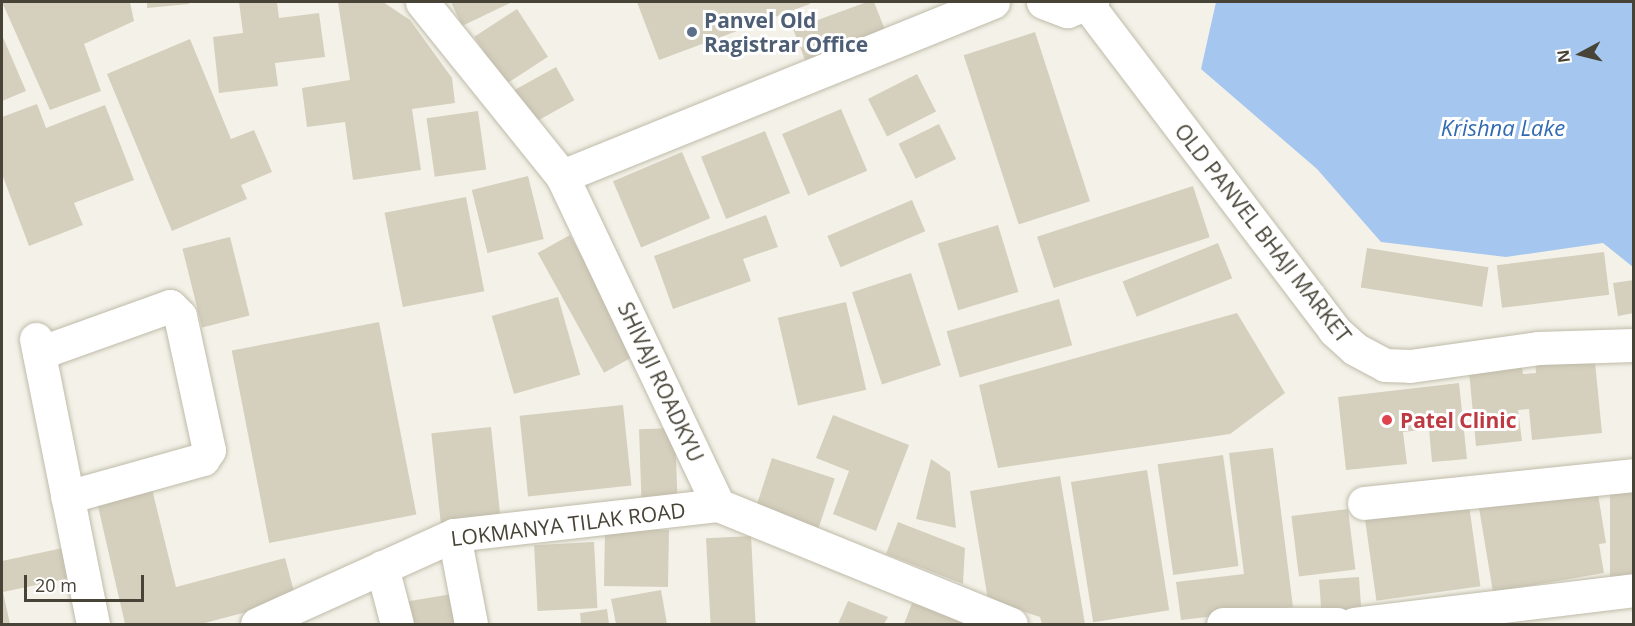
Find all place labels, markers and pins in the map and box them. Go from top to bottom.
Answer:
place label: Panvel Old Ragistrar Office [704,7,868,57]
marker: Panvel Old Ragistrar Office [685,25,699,39]
place label: Patel Clinic [1400,407,1516,433]
marker: Patel Clinic [1378,411,1396,429]

